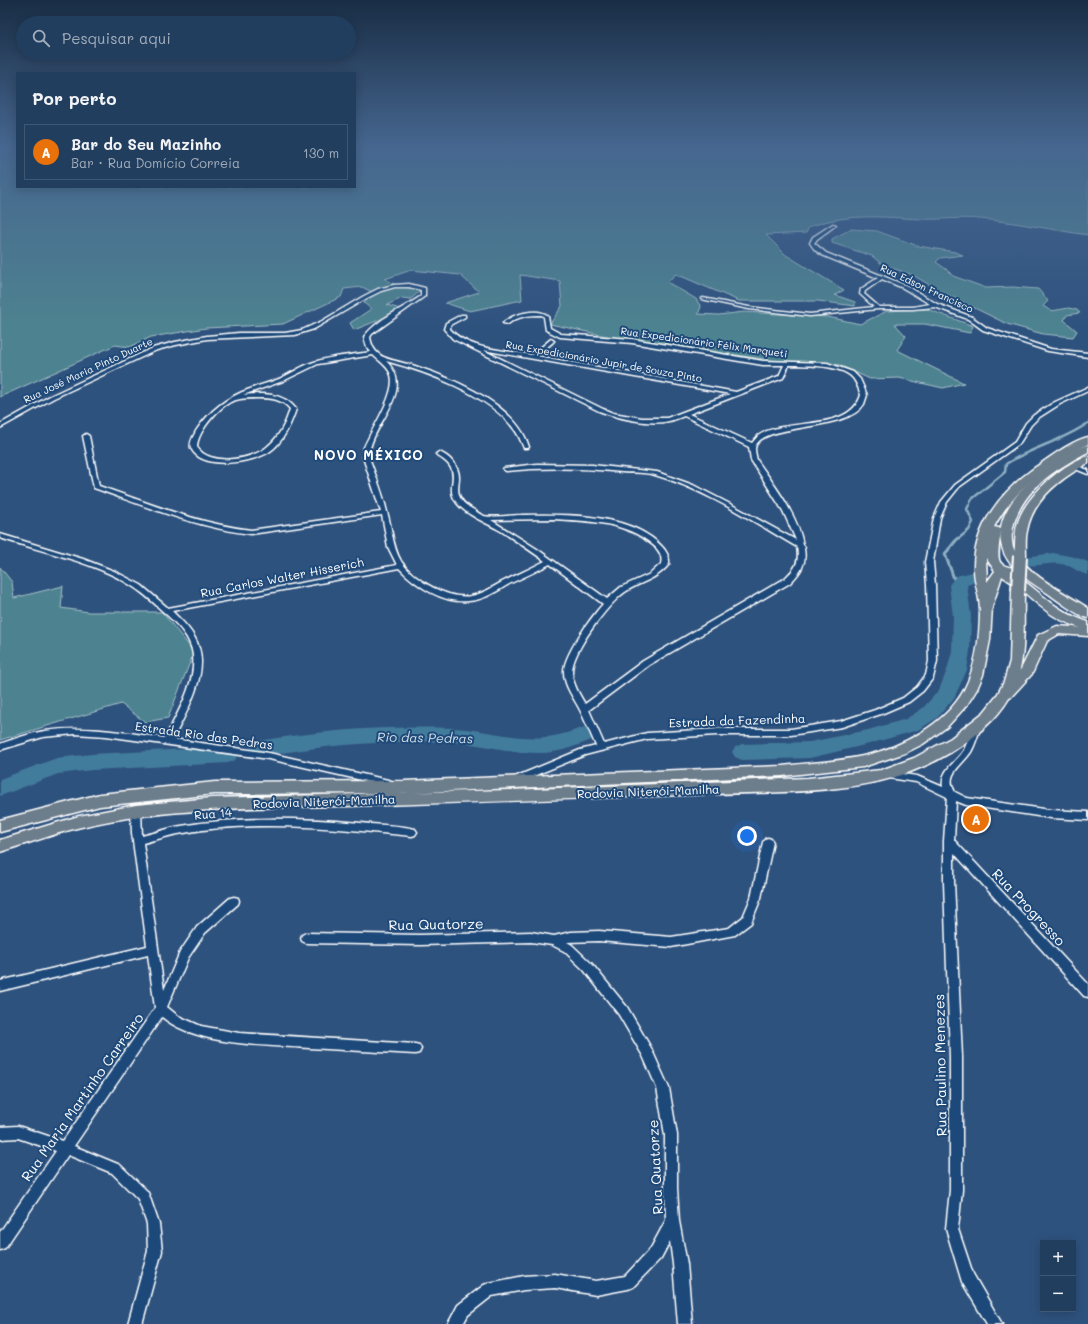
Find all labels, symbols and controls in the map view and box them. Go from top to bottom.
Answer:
search box [16,16,356,60]
icon: search [30,27,52,49]
text: Pesquisar aqui [62,28,171,48]
text: Por perto [32,87,116,109]
text: Bar do Seu Mazinho [71,134,221,154]
text: A [41,144,51,161]
text: 130 m [303,144,339,161]
text: Bar · Rua Domício Correia [71,154,240,171]
street label: Rua Edson Francisco [878,260,976,316]
street label: Rua Expedicionário Félix Marqueti [620,323,788,361]
street label: Rua José Maria Pinto Duarte [21,334,155,406]
street label: Rua Expedicionário Jupir de Souza Pinto [505,337,703,385]
district label: NOVO MÉXICO [314,446,424,463]
street label: Rua Carlos Walter Hisserich [199,553,365,601]
street label: Estrada da Fazendinha [669,710,805,730]
street label: Estrada Rio das Pedras [134,717,274,753]
water label: Rio das Pedras [377,728,473,746]
street label: Rodovia Niterói-Manilha [576,781,720,801]
street label: Rodovia Niterói-Manilha [252,791,396,811]
street label: Rua 14 [193,803,233,823]
pin: A [963,804,989,834]
your location [737,826,757,846]
street label: Rua Progresso [988,864,1070,950]
street label: Rua Quatorze [388,914,484,934]
street label: Rua Paulino Menezes [929,994,951,1136]
street label: Rua Maria Martinho Carreiro [17,1009,147,1185]
street label: Rua Quatorze [643,1119,667,1215]
map controls [1040,1240,1076,1312]
button: + [1040,1240,1076,1276]
button: − [1040,1276,1076,1312]

